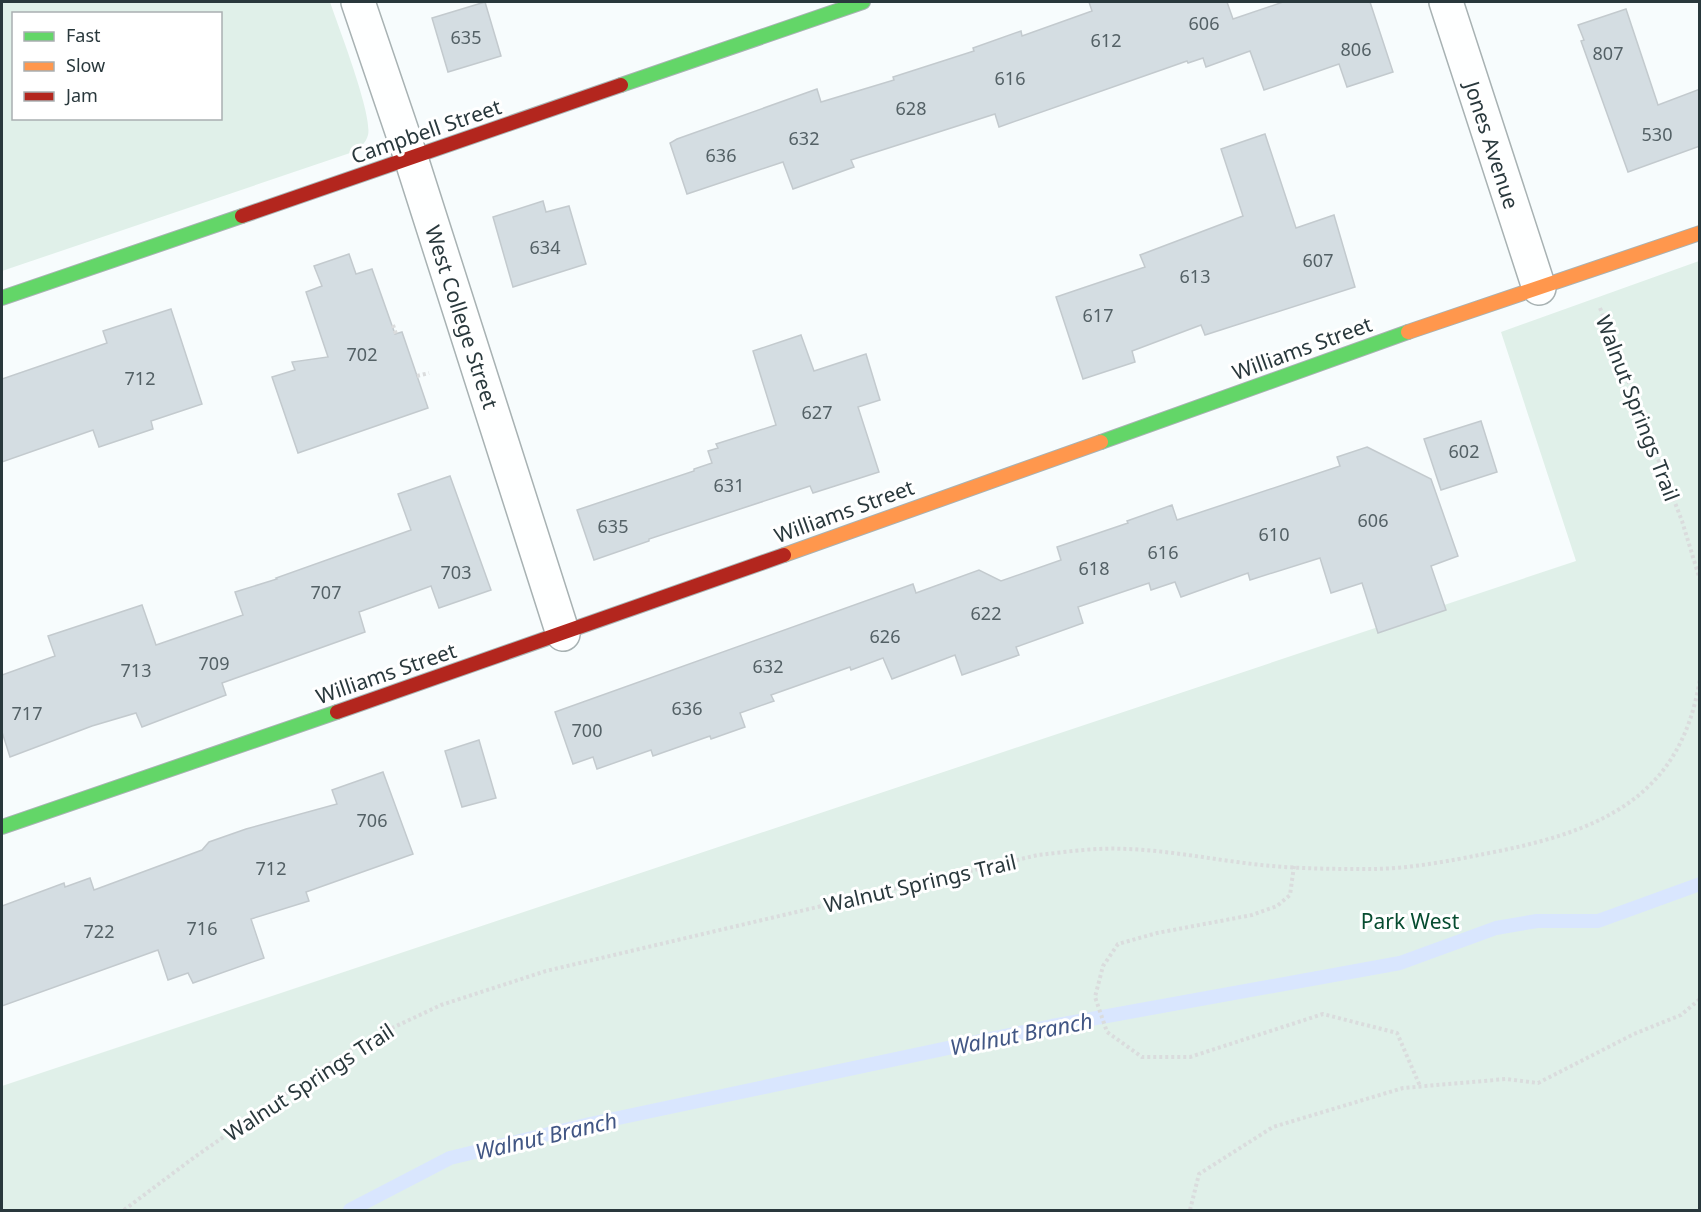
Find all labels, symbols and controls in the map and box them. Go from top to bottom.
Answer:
house number: 606 [1189,11,1219,35]
legend [12,12,222,120]
text: Fast [66,23,101,47]
house number: 635 [451,25,481,49]
house number: 612 [1091,28,1121,52]
house number: 806 [1341,37,1371,61]
house number: 807 [1593,41,1623,65]
text: Slow [66,53,105,77]
house number: 616 [995,66,1025,90]
street label: Jones Avenue [1458,76,1526,212]
text: Jam [64,83,98,107]
street label: Campbell Street [347,92,505,170]
house number: 628 [896,96,926,120]
house number: 530 [1642,122,1672,146]
house number: 632 [789,126,819,150]
house number: 636 [706,143,736,167]
street label: West College Street [419,222,505,413]
house number: 634 [530,235,560,259]
house number: 607 [1303,248,1333,272]
house number: 613 [1180,264,1210,288]
house number: 617 [1083,303,1113,327]
street label: Williams Street [1228,310,1376,386]
street label: Walnut Springs Trail [1590,311,1686,505]
house number: 702 [347,342,377,366]
house number: 712 [125,366,155,390]
house number: 627 [802,400,832,424]
house number: 602 [1449,439,1479,463]
house number: 631 [714,473,744,497]
street label: Williams Street [770,473,918,549]
house number: 606 [1358,508,1388,532]
house number: 635 [598,514,628,538]
house number: 610 [1259,522,1289,546]
house number: 616 [1148,540,1178,564]
house number: 618 [1079,556,1109,580]
house number: 703 [441,560,471,584]
house number: 707 [311,580,341,604]
house number: 622 [971,601,1001,625]
house number: 626 [870,624,900,648]
street label: Williams Street [312,636,460,710]
house number: 709 [199,651,229,675]
house number: 632 [753,654,783,678]
house number: 713 [121,658,151,682]
house number: 636 [672,696,702,720]
house number: 717 [12,701,42,725]
house number: 700 [572,718,602,742]
house number: 706 [357,808,387,832]
street label: Walnut Springs Trail [821,847,1019,919]
house number: 712 [256,856,286,880]
park label: Park West [1361,907,1460,935]
house number: 716 [187,916,217,940]
house number: 722 [84,919,114,943]
water label: Walnut Branch [947,1004,1095,1062]
street label: Walnut Springs Trail [219,1017,399,1147]
water label: Walnut Branch [472,1104,620,1166]

